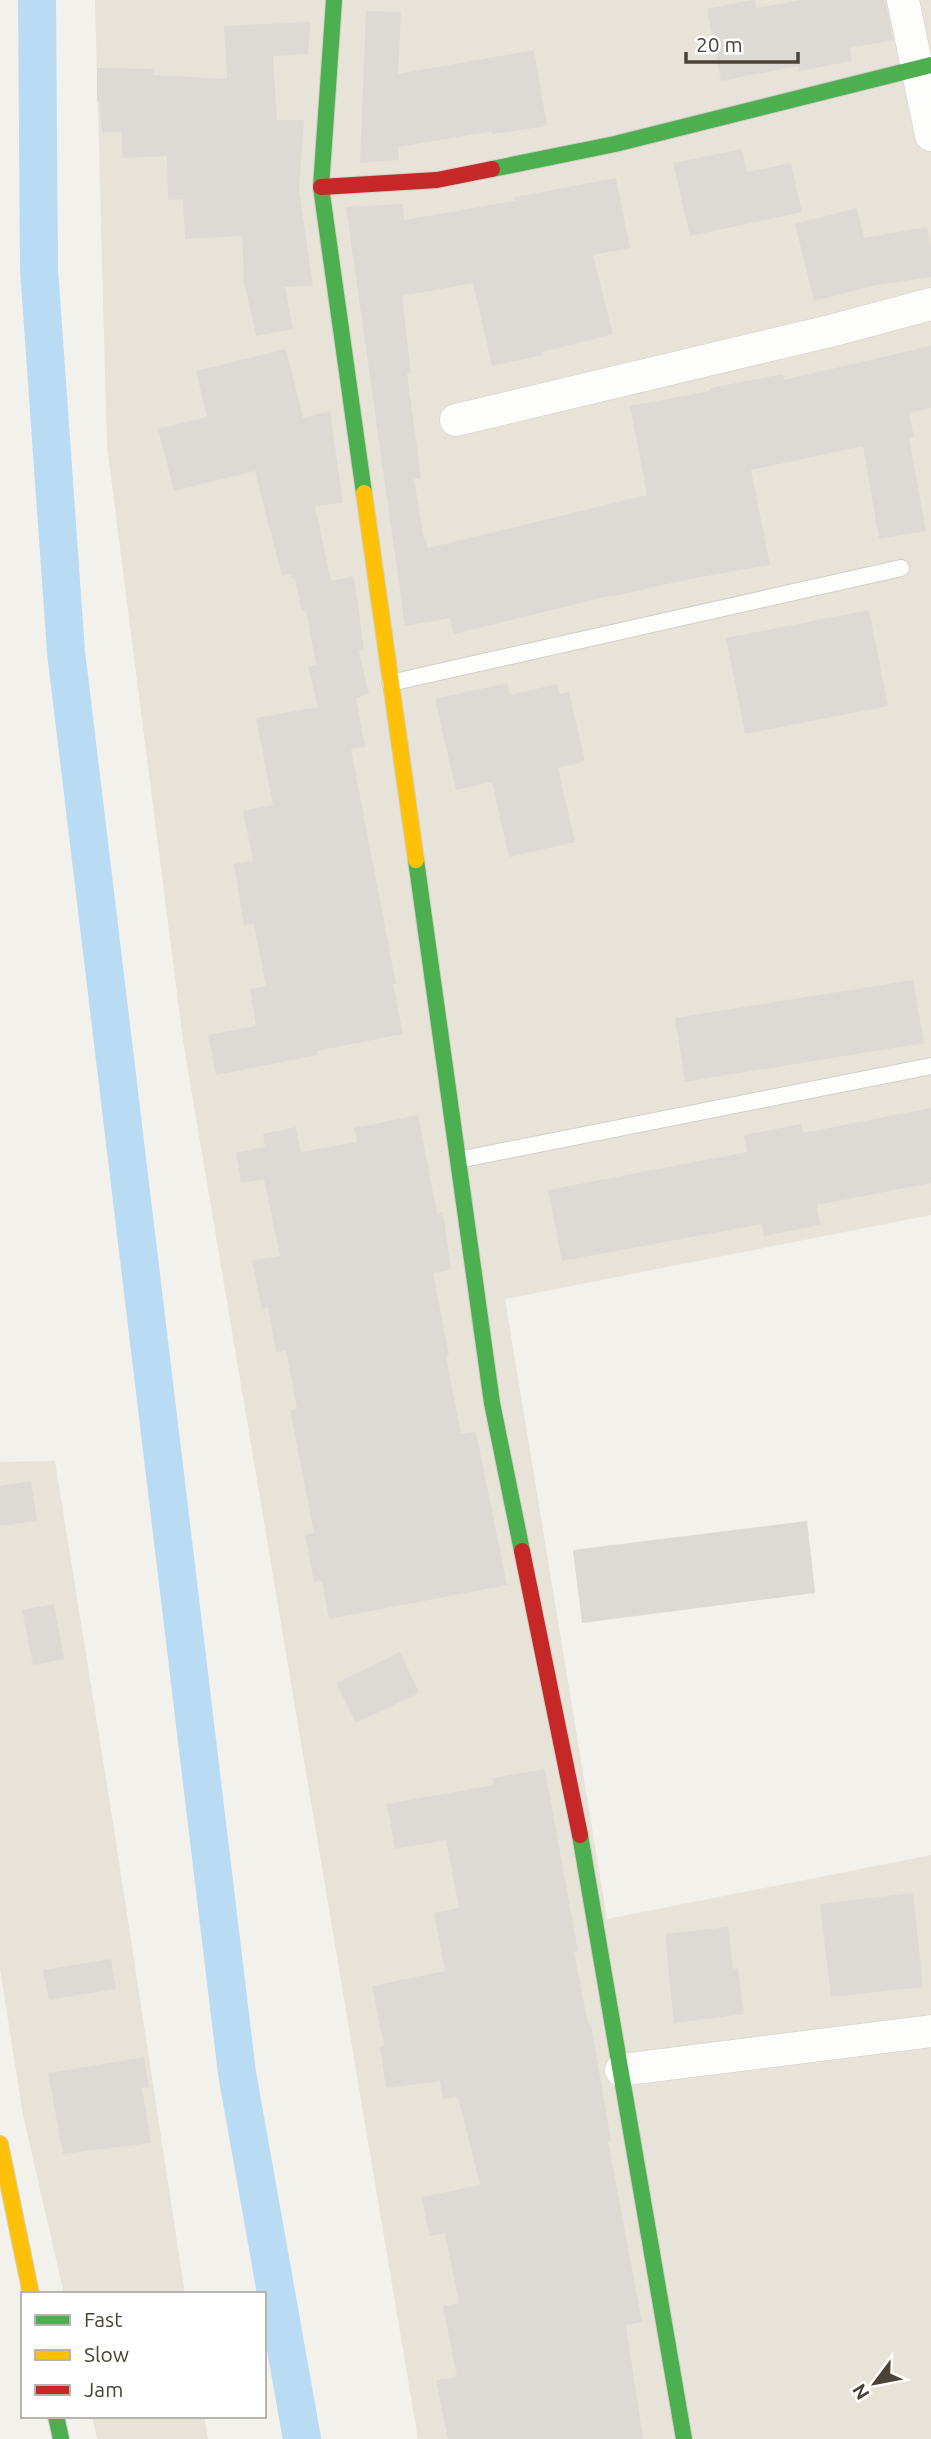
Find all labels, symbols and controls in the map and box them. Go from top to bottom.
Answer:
scale bar [686,21,798,65]
text: 20 m [696,32,743,56]
legend [21,2292,266,2418]
text: Fast [84,2307,122,2331]
text: Slow [84,2342,129,2366]
north arrow [840,2348,910,2418]
text: Jam [84,2377,123,2401]
text: N [847,2380,874,2404]

